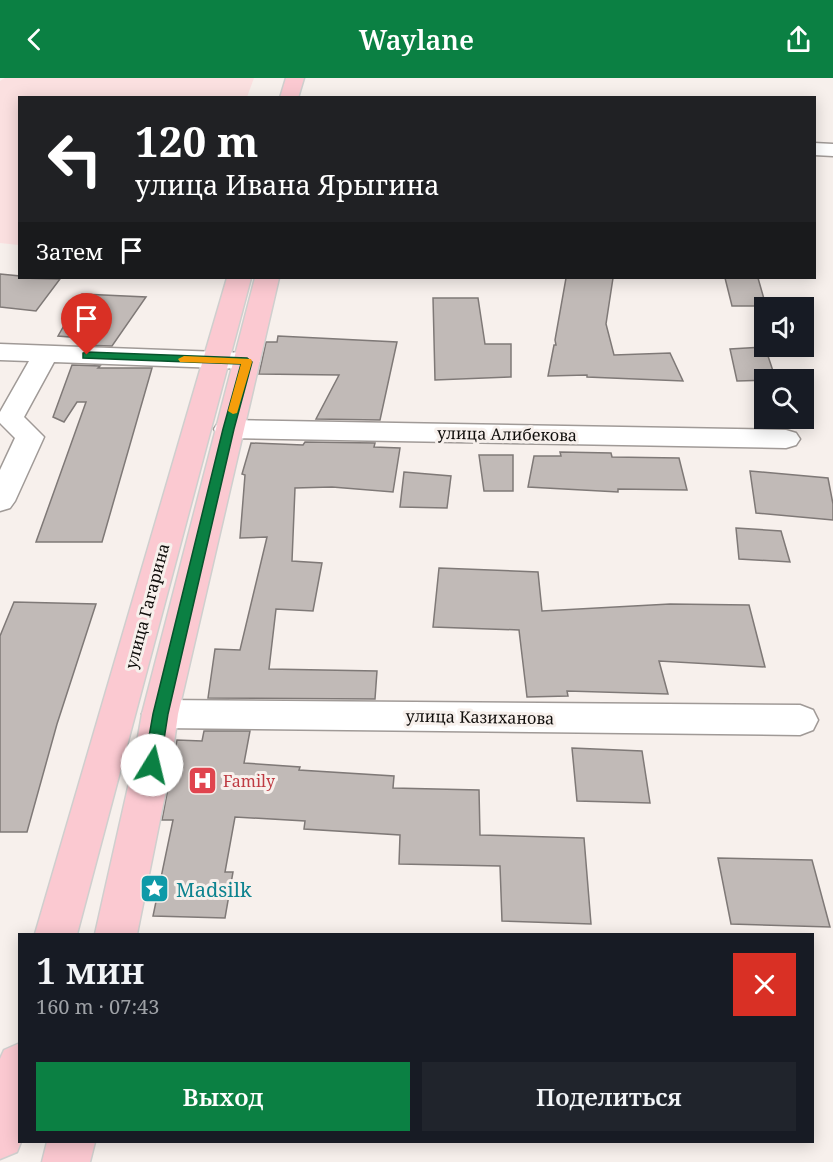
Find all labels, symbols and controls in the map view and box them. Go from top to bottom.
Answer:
text: Waylane [359,21,474,58]
icon: back [18,23,51,56]
icon: share [782,23,815,56]
text: 120 m [135,112,259,169]
icon: left [36,120,114,198]
text: улица Ивана Ярыгина [135,166,440,203]
icon: arrive [115,234,148,267]
text: Затем [36,236,103,266]
pin [61,293,112,355]
map controls [754,297,814,429]
button: sound [754,297,814,357]
icon: arrive [70,302,103,335]
button: search [754,369,814,429]
street label: улица Алибекова [437,422,577,446]
street label: улица Гагарина [120,541,174,671]
street label: улица Казиханова [405,705,555,729]
position arrow [120,733,184,797]
hospital icon: Family [186,765,218,797]
place label: Family [223,770,276,792]
place icon: Madsilk [139,873,171,905]
place label: Madsilk [176,876,252,903]
text: 1 мин [36,946,145,995]
button: close [733,953,796,1016]
text: 160 m · 07:43 [36,993,159,1020]
button: Выход [36,1062,410,1131]
button: Поделиться [422,1062,796,1131]

